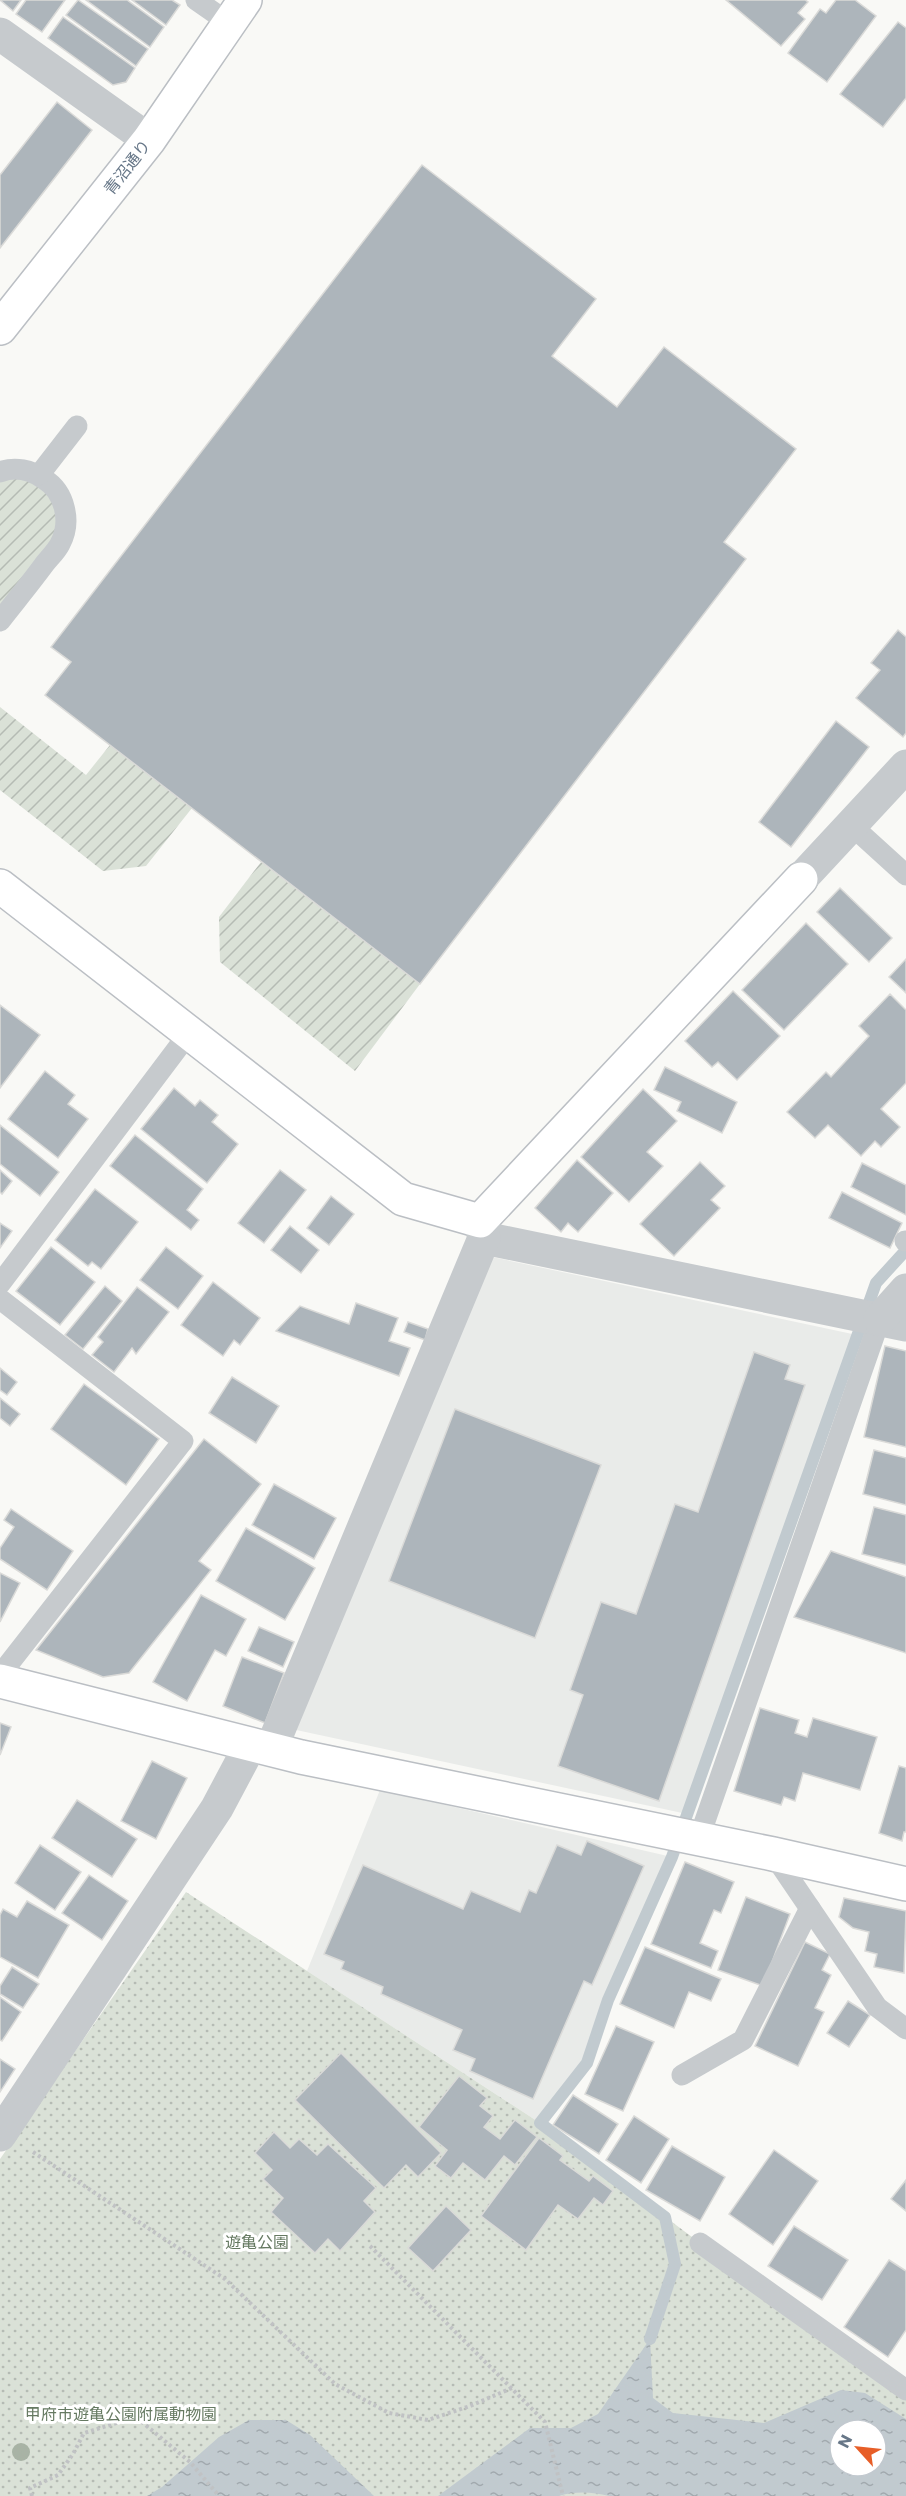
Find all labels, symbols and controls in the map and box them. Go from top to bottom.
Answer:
street label: 青沼通り [99,135,156,200]
park label: 遊亀公園 [225,2231,289,2254]
park label: 甲府市遊亀公園附属動物園 [25,2403,217,2426]
north arrow [828,2418,888,2478]
text: N [832,2431,858,2452]

